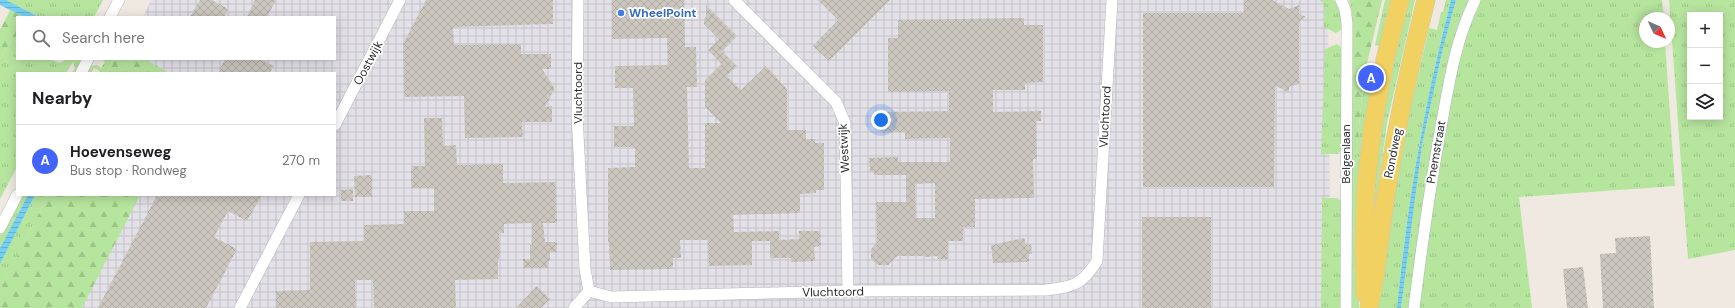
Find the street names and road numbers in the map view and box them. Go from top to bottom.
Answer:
street label: Oostwijk [350,38,386,88]
street label: Vluchtoord [570,62,586,124]
street label: Vluchtoord [1095,86,1115,148]
street label: Pnemstraat [1423,119,1449,185]
street label: Westwijk [835,123,853,173]
street label: Belgenlaan [1338,124,1354,184]
street label: Rondweg [1380,126,1406,179]
street label: Vluchtoord [802,283,864,301]

